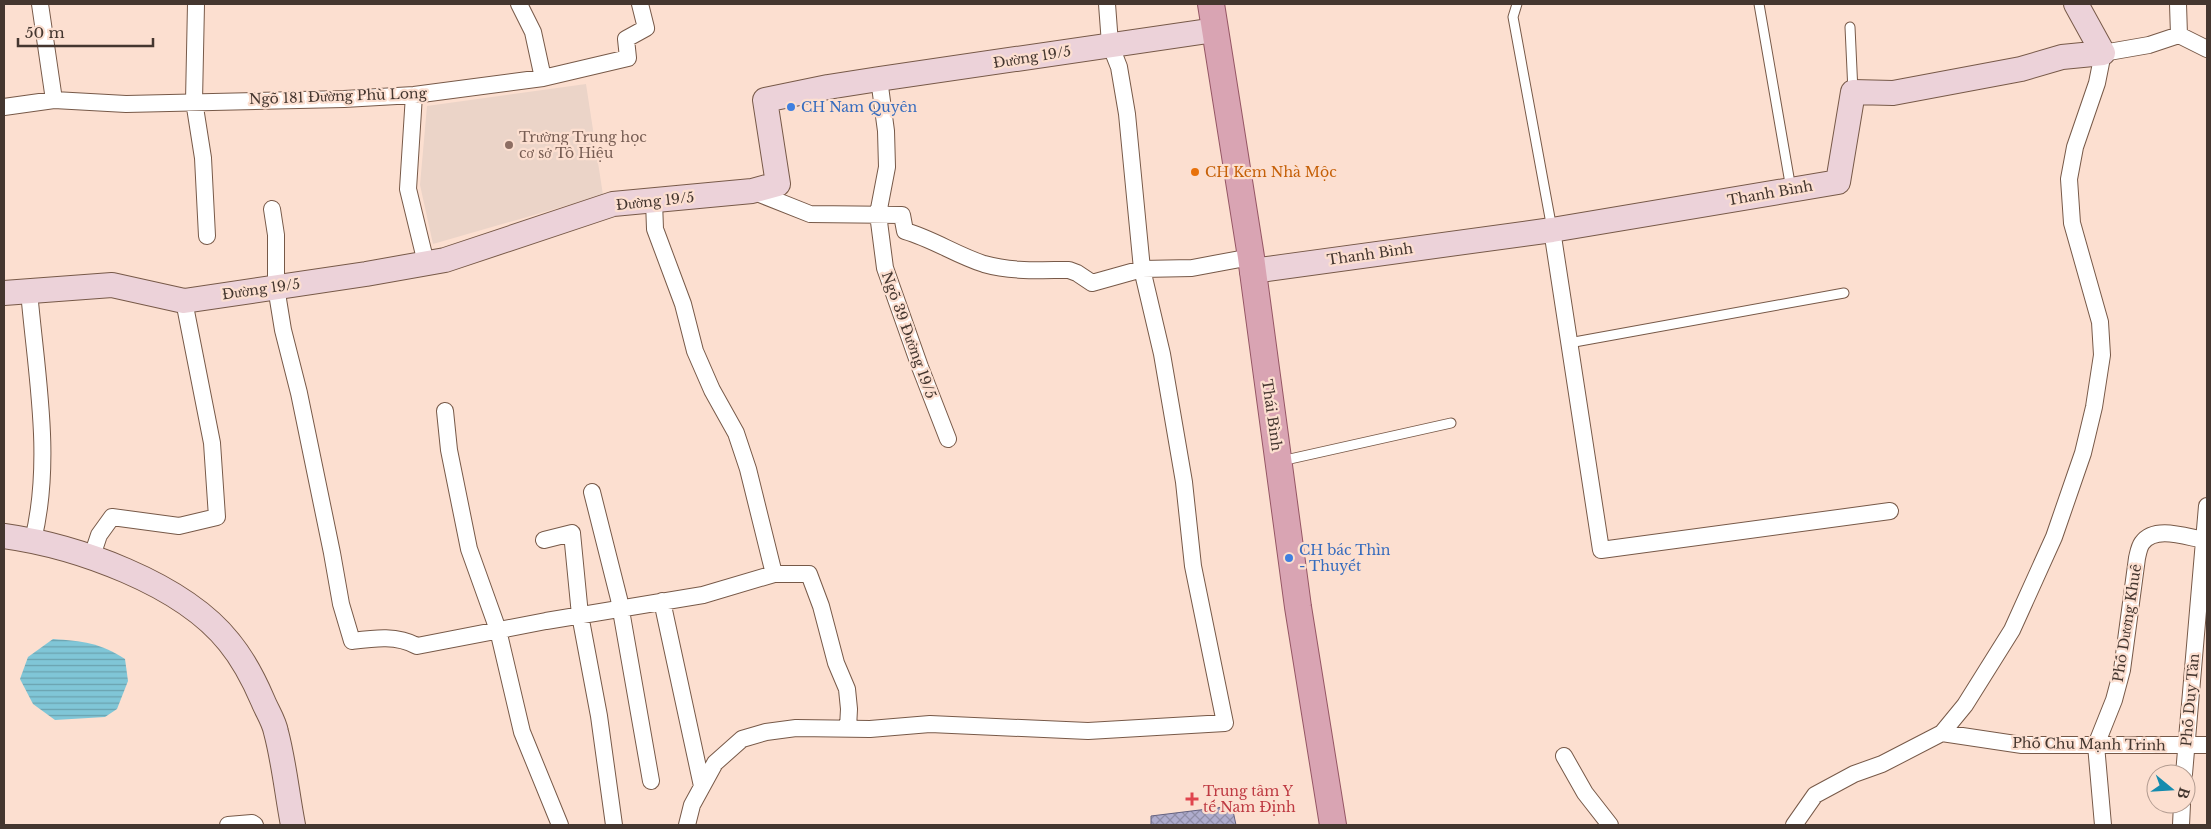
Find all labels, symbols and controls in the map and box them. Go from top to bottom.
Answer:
scale bar [18,15,152,47]
text: 50 m [25,23,65,42]
street label: Đường 19/5 [992,42,1072,72]
street label: Ngõ 181 Đường Phù Long [249,84,428,108]
place label: CH Nam Quyên [801,98,917,116]
marker: CH Nam Quyên [785,101,797,113]
place label: Trường Trung học cơ sở Tô Hiệu [519,128,647,162]
marker: Trường Trung học cơ sở Tô Hiệu [503,139,515,151]
place label: CH Kem Nhà Mộc [1205,163,1337,181]
marker: CH Kem Nhà Mộc [1189,166,1201,178]
street label: Thanh Bình [1726,177,1815,209]
street label: Đường 19/5 [615,188,695,214]
street label: Thanh Bình [1326,239,1415,269]
street label: Ngõ 39 Đường 19/5 [878,269,940,401]
street label: Đường 19/5 [221,275,301,303]
street label: Thái Bình [1258,378,1286,452]
place label: CH bác Thìn - Thuyết [1299,541,1391,575]
marker: CH bác Thìn - Thuyết [1283,552,1295,564]
street label: Phố Dương Khuê [2109,563,2145,683]
street label: Phố Duy Tân [2177,652,2203,747]
street label: Phố Chu Mạnh Trinh [2012,734,2166,754]
north arrow [2146,764,2196,814]
place label: Trung tâm Y tế Nam Định [1203,782,1296,816]
text: B [2173,785,2194,801]
marker: Trung tâm Y tế Nam Định [1185,792,1199,806]

